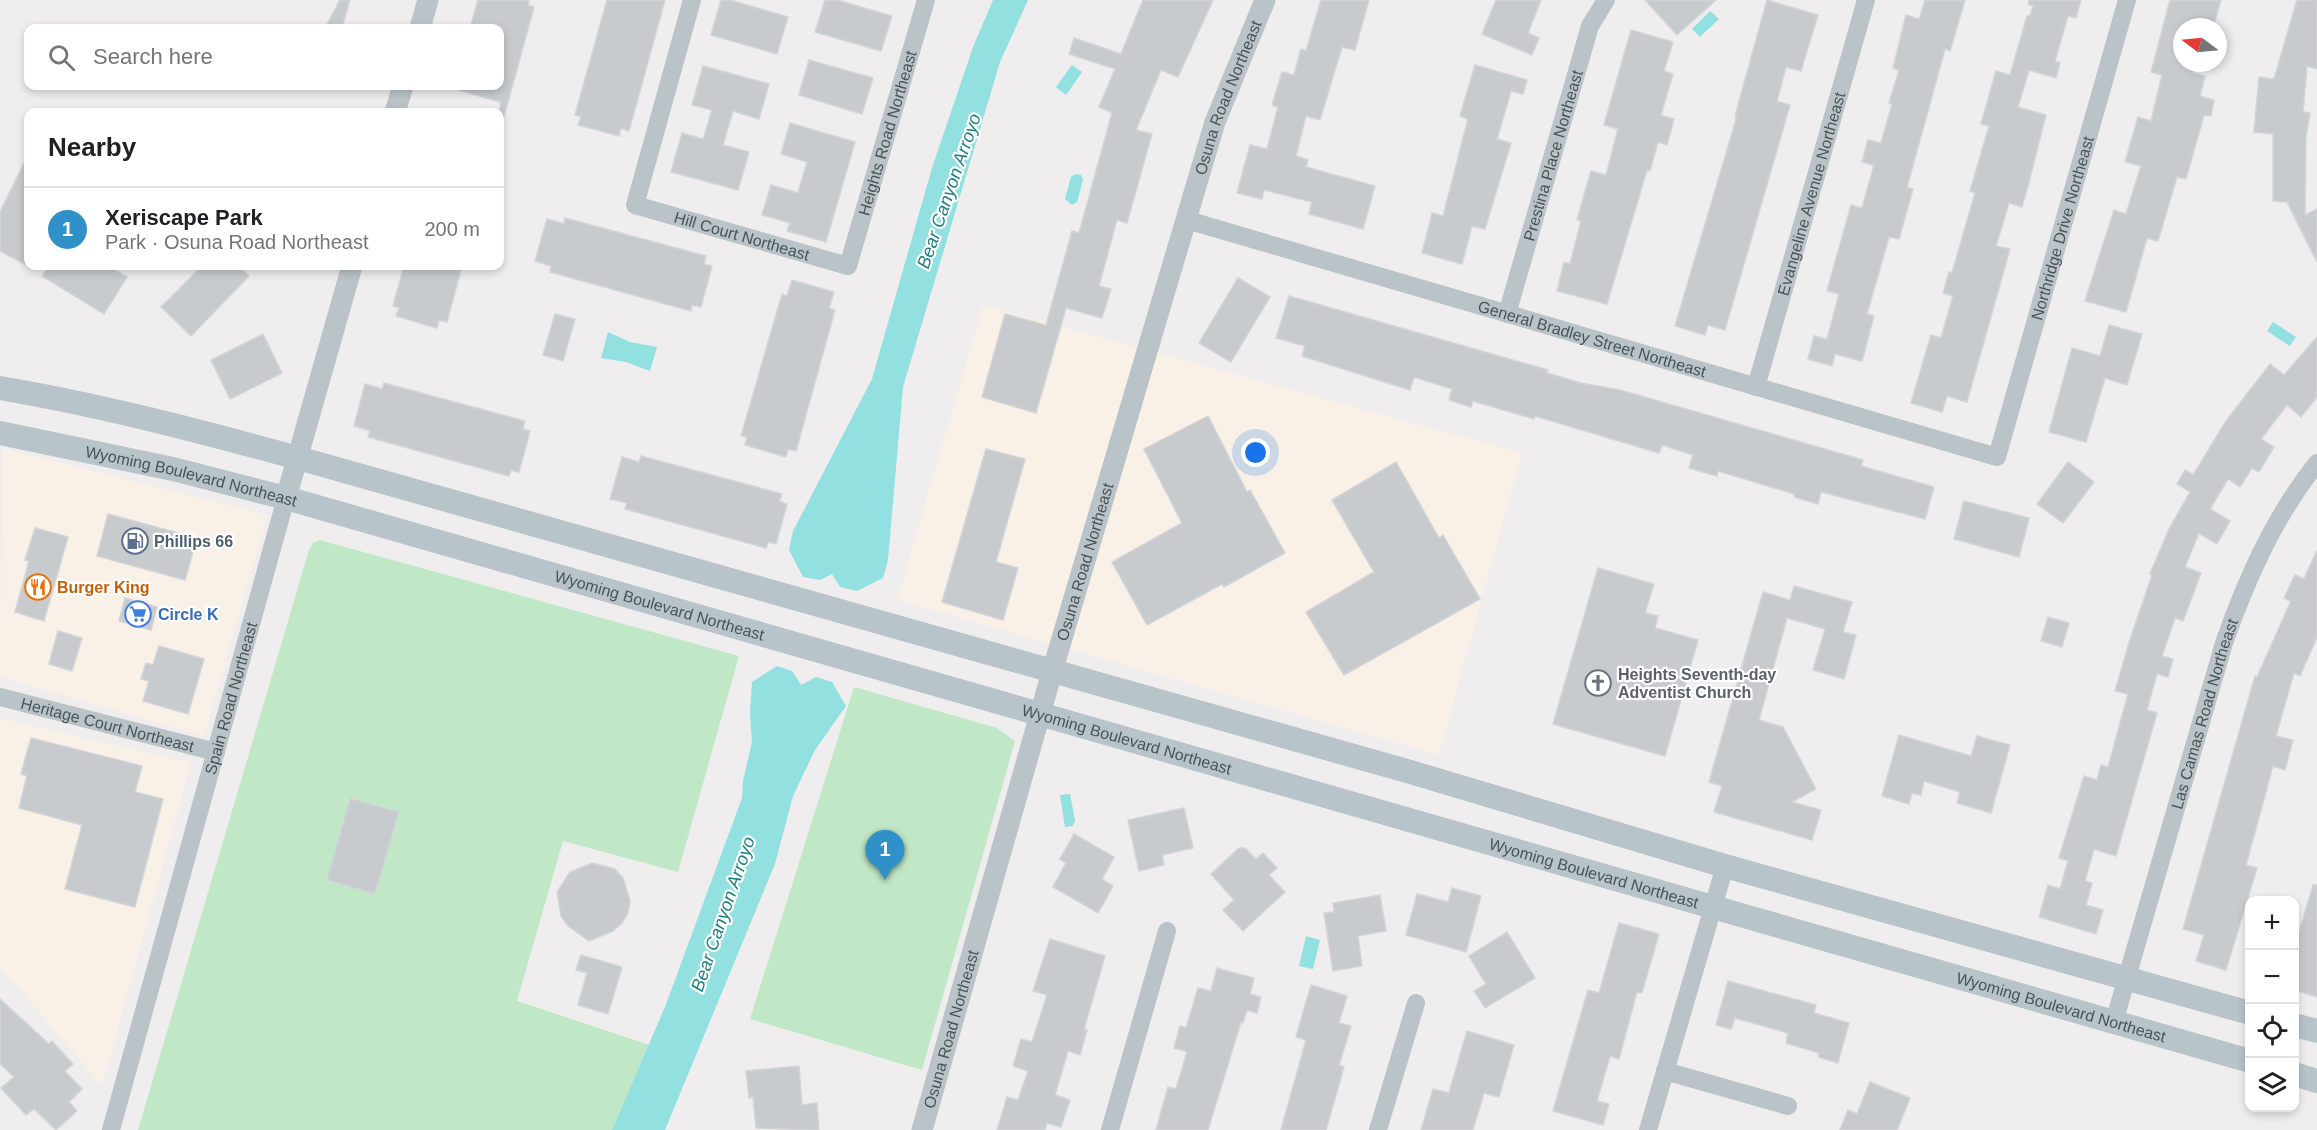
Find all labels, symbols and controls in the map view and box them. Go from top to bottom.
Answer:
street label: Osuna Road Northeast [1191,17,1264,177]
north arrow [2173,18,2227,72]
search box [24,24,504,90]
icon: search [45,41,78,74]
text: Search here [93,44,213,69]
street label: Heights Road Northeast [855,48,919,217]
street label: Prestina Place Northeast [1520,67,1586,243]
street label: Evangeline Avenue Northeast [1774,89,1848,297]
water label: Bear Canyon Arroyo [913,111,985,271]
text: Nearby [48,132,136,162]
street label: Northridge Drive Northeast [2028,134,2097,322]
text: Xeriscape Park [105,205,263,230]
street label: Hill Court Northeast [672,208,812,263]
text: 1 [62,218,73,240]
text: 200 m [424,218,480,240]
text: Park · Osuna Road Northeast [105,231,368,253]
street label: General Bradley Street Northeast [1476,297,1709,380]
your location [1241,438,1270,467]
street label: Wyoming Boulevard Northeast [84,443,300,509]
street label: Osuna Road Northeast [1053,480,1116,643]
fuel station icon: Phillips 66 [120,526,150,556]
place label: Phillips 66 [154,533,233,550]
street label: Wyoming Boulevard Northeast [553,567,767,643]
restaurant icon: Burger King [23,572,53,602]
place label: Burger King [57,579,149,596]
supermarket icon: Circle K [123,599,153,629]
place label: Circle K [158,606,219,623]
street label: Las Camas Road Northeast [2168,616,2241,811]
street label: Spain Road Northeast [201,620,260,776]
place label: Heights Seventh-day Adventist Church [1618,666,1776,701]
church icon: Heights Seventh-day Adventist Church [1583,668,1613,698]
street label: Heritage Court Northeast [19,694,196,755]
street label: Wyoming Boulevard Northeast [1020,701,1234,777]
pin: 1 [866,830,904,880]
water label: Bear Canyon Arroyo [687,834,759,994]
street label: Wyoming Boulevard Northeast [1487,835,1701,911]
map controls [2245,896,2299,1112]
button: + [2245,896,2299,950]
street label: Osuna Road Northeast [920,947,981,1110]
button: − [2245,950,2299,1004]
street label: Wyoming Boulevard Northeast [1954,969,2168,1045]
button: locate [2245,1004,2299,1058]
button: layers [2245,1058,2299,1112]

